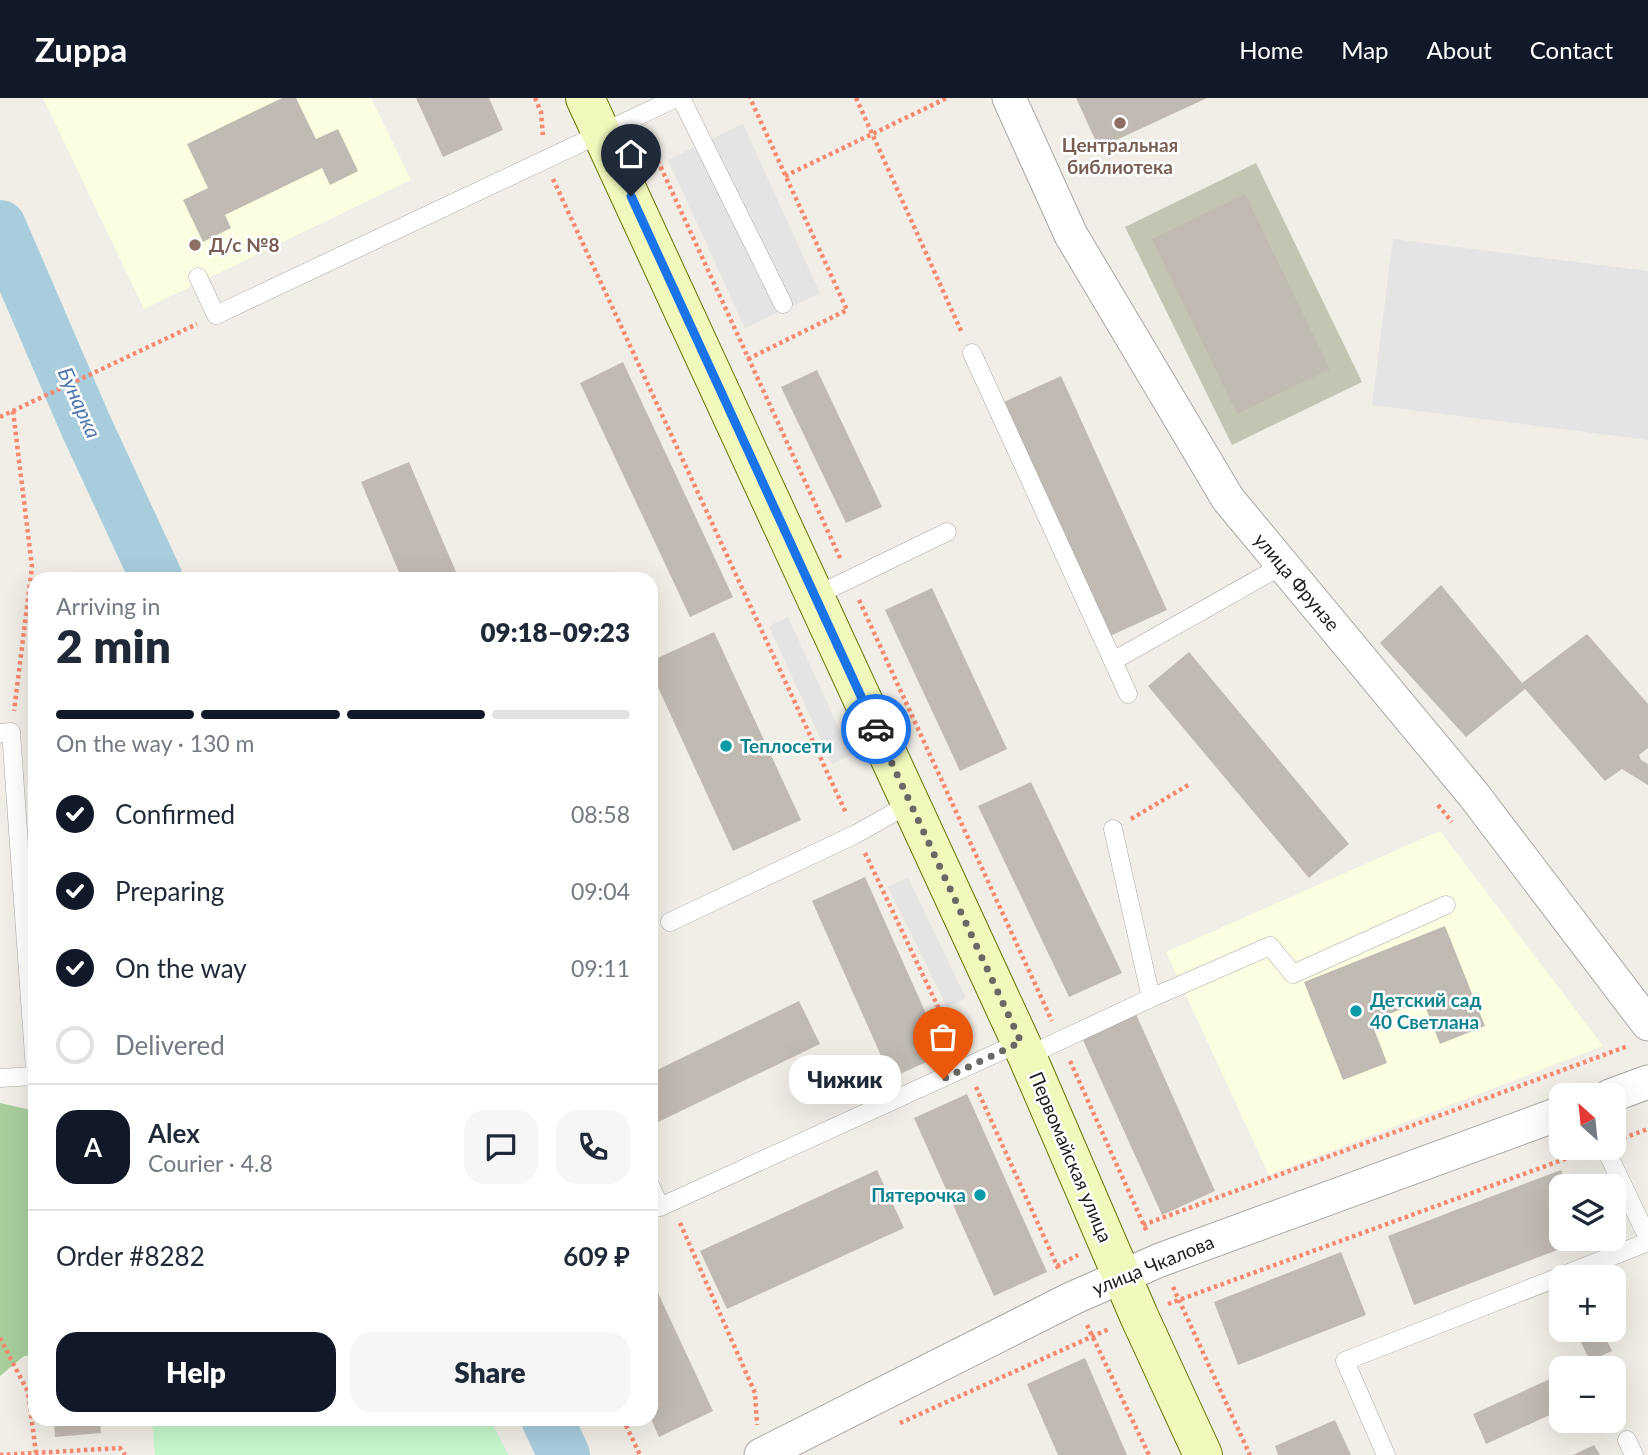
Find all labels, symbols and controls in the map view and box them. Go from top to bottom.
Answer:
text: Zuppa [35,29,127,69]
text: Home [1239,35,1303,64]
text: Map [1341,35,1389,64]
text: About [1427,35,1492,64]
text: Contact [1530,35,1613,64]
marker: Центральная библиотека [1112,115,1128,131]
pin [601,124,661,196]
place label: Центральная библиотека [1062,133,1178,178]
icon: home [612,135,650,173]
place label: Д/с №8 [209,233,279,256]
marker: Д/с №8 [187,237,203,253]
water label: Бунарка [54,363,107,442]
street label: улица Фрунзе [1250,528,1345,635]
text: Arriving in [56,592,160,620]
text: 09:18–09:23 [480,616,630,648]
text: 2 min [56,618,171,673]
courier [841,694,911,764]
icon: car [857,710,895,748]
text: On the way · 130 m [56,729,255,757]
place label: Теплосети [740,734,832,757]
marker: Теплосети [718,738,734,754]
icon: check [56,795,94,833]
text: Confirmed [115,798,235,830]
text: 08:58 [571,800,630,828]
icon: check [56,872,94,910]
text: Preparing [115,875,224,907]
text: 09:04 [571,877,630,905]
icon: check [56,949,94,987]
text: On the way [115,952,247,984]
text: 09:11 [571,954,630,982]
place label: Детский сад 40 Светлана [1370,988,1482,1033]
marker: Детский сад 40 Светлана [1348,1003,1364,1019]
pin [913,1007,973,1079]
icon: bag [924,1018,962,1056]
text: Delivered [115,1029,225,1061]
callout: Чижик [789,1054,901,1104]
text: Чижик [807,1065,883,1093]
street label: Первомайская улица [1025,1068,1118,1245]
north arrow [1549,1083,1626,1160]
map controls [1549,1083,1626,1433]
button: chat [464,1110,538,1184]
button: phone [556,1110,630,1184]
text: Alex [148,1117,200,1149]
text: A [84,1131,102,1163]
text: Courier · 4.8 [148,1149,273,1177]
button: layers [1549,1174,1626,1251]
place label: Пятерочка [871,1183,966,1206]
marker: Пятерочка [972,1187,988,1203]
street label: улица Чкалова [1089,1230,1217,1299]
text: Order #8282 [56,1240,205,1272]
text: 609 ₽ [563,1240,630,1272]
button: + [1549,1265,1626,1342]
button: Help [56,1332,336,1412]
button: Share [350,1332,630,1412]
button: − [1549,1356,1626,1433]

